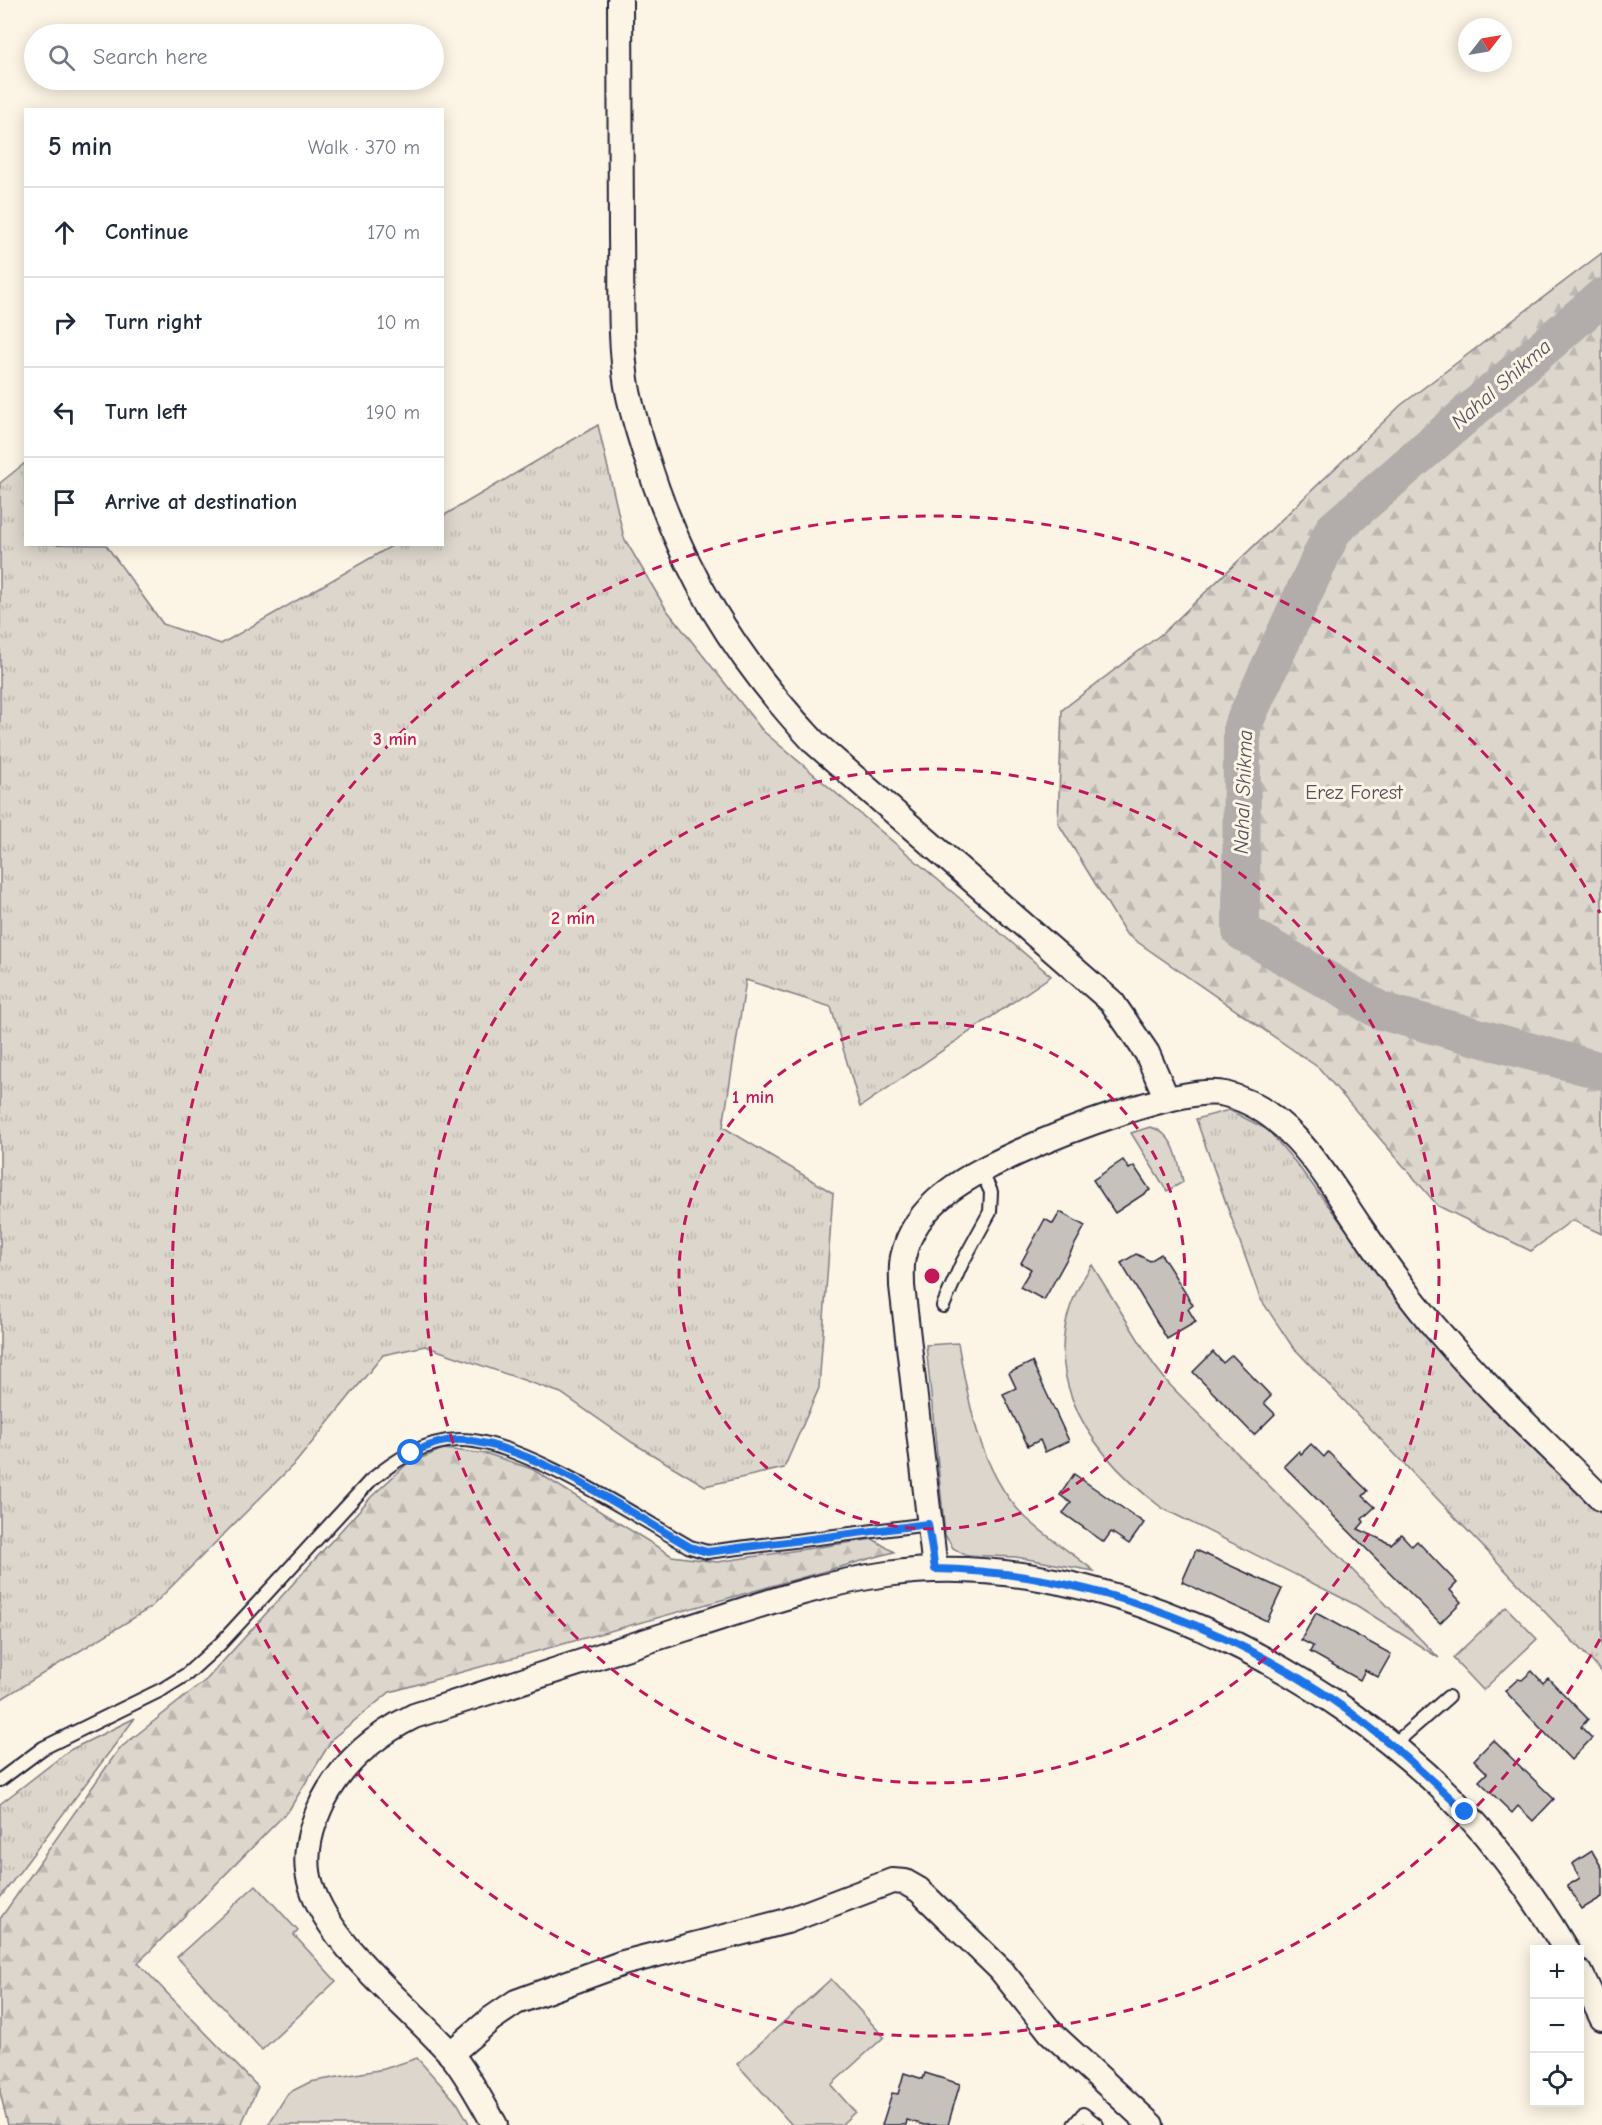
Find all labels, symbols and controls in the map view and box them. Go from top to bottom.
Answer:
north arrow [1458,18,1512,72]
search box [24,24,444,90]
icon: search [45,41,78,74]
text: Search here [93,44,208,70]
text: 5 min [48,132,112,162]
text: Walk · 370 m [308,136,420,159]
icon: ahead [48,216,81,249]
text: Continue [105,219,188,245]
text: 170 m [367,221,420,244]
icon: right [48,306,81,339]
text: Turn right [105,309,202,335]
text: 10 m [377,311,420,334]
water label: Nahal Shikma [1446,334,1556,434]
icon: left [48,396,81,429]
text: Turn left [105,399,187,425]
text: 190 m [366,401,420,424]
icon: arrive [48,486,81,519]
text: Arrive at destination [105,489,297,515]
text: 3 min [373,729,417,750]
water label: Nahal Shikma [1229,729,1257,855]
park label: Erez Forest [1305,781,1404,804]
text: 2 min [551,908,595,929]
text: 1 min [732,1087,774,1108]
centre of rings [922,1266,942,1286]
route start [397,1439,423,1465]
route end [1451,1798,1477,1824]
map controls [1530,1945,1584,2107]
button: + [1530,1945,1584,1999]
button: − [1530,1999,1584,2053]
button: locate [1530,2053,1584,2107]

